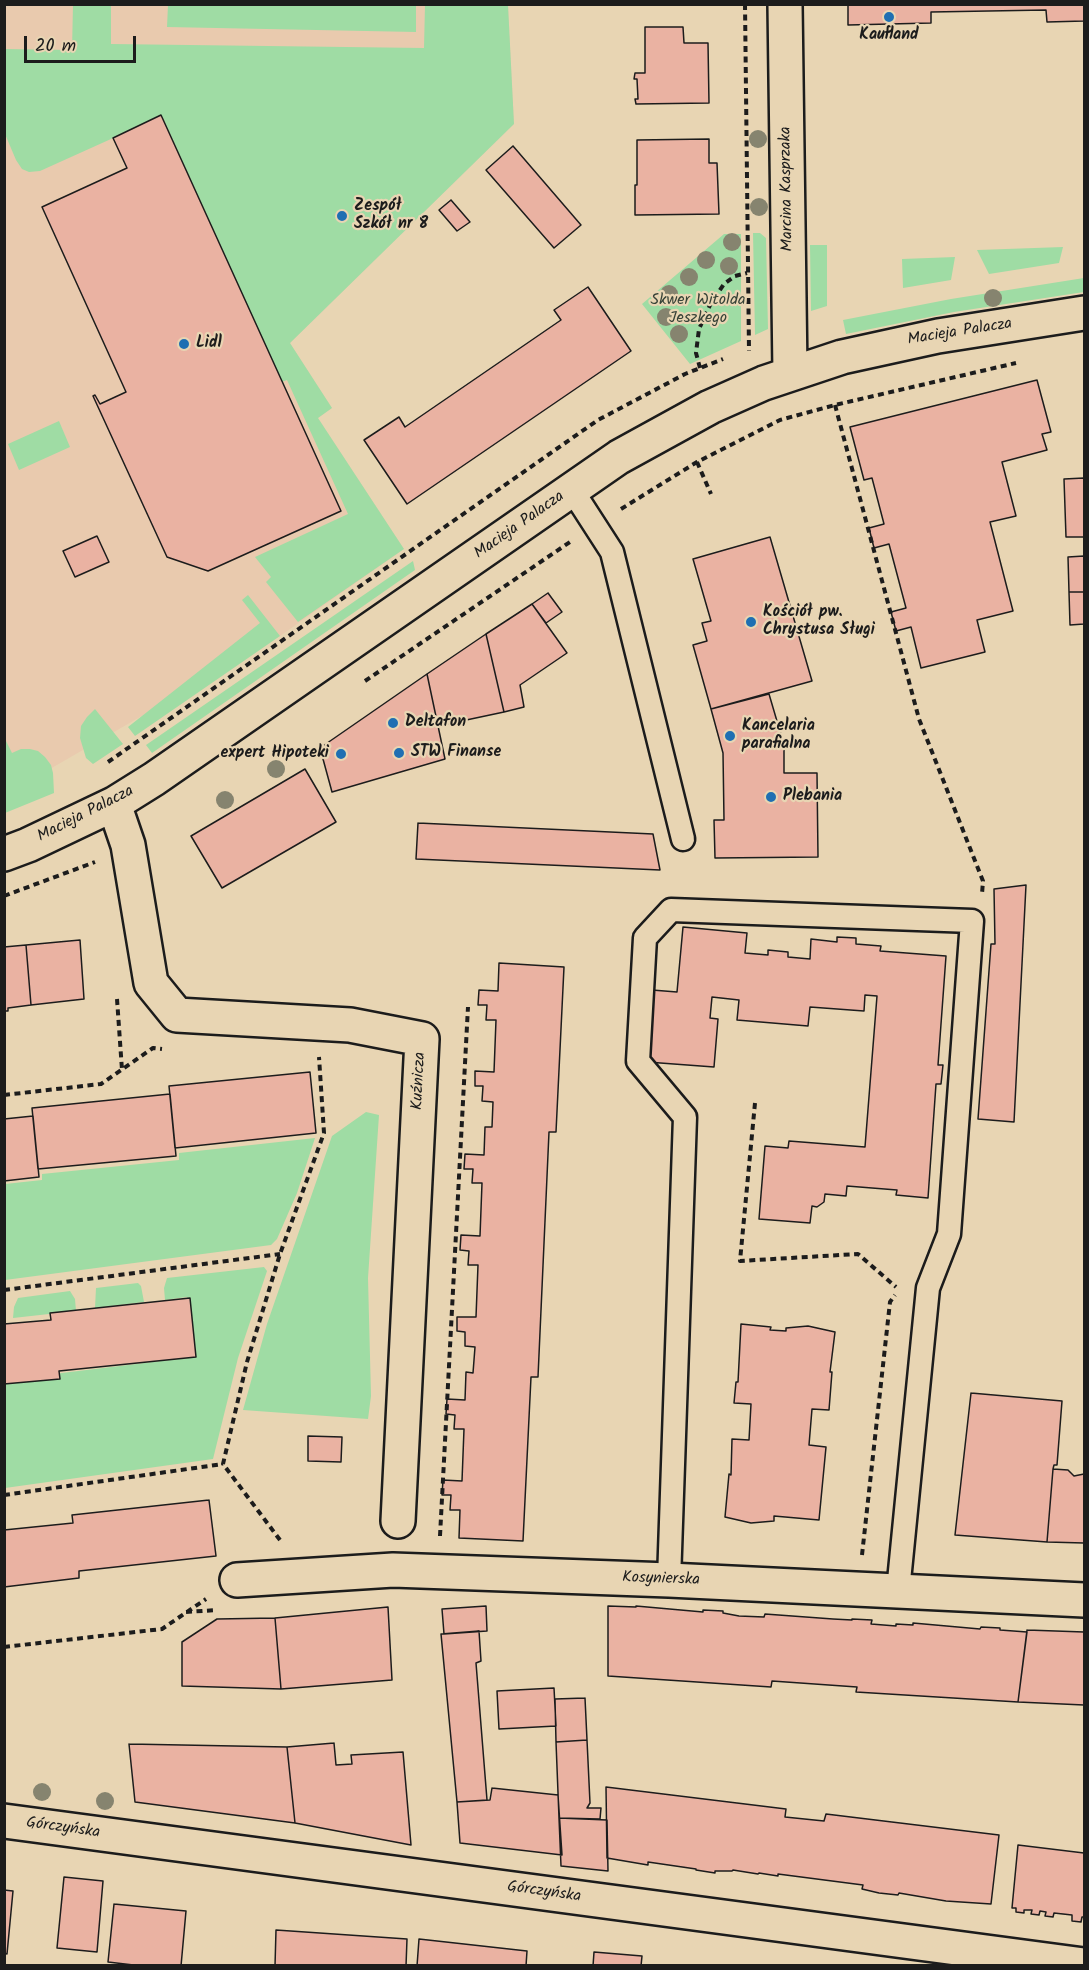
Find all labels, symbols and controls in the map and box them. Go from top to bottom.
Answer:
marker: Kaufland [882,10,896,24]
scale bar [27,24,140,62]
place label: Kaufland [859,26,919,46]
text: 20 m [35,32,76,61]
street label: Marcina Kasprzaka [777,126,799,252]
place label: Zespół Szkół nr 8 [354,197,428,235]
marker: Zespół Szkół nr 8 [335,209,349,223]
park label: Skwer Witolda Jeszkego [651,291,745,329]
street label: Macieja Palacza [906,315,1014,351]
place label: Lidl [196,334,222,354]
marker: Lidl [177,337,191,351]
street label: Macieja Palacza [471,488,569,564]
place label: Kościół pw. Chrystusa Sługi [763,603,875,641]
marker: Kościół pw. Chrystusa Sługi [744,615,758,629]
place label: Deltafon [405,713,466,733]
marker: Deltafon [386,716,400,730]
place label: Kancelaria parafialna [742,717,815,755]
marker: Kancelaria parafialna [723,729,737,743]
place label: STW Finanse [411,743,501,763]
place label: expert Hipoteki [220,744,329,764]
marker: STW Finanse [392,746,406,760]
marker: expert Hipoteki [334,747,348,761]
street label: Macieja Palacza [35,782,137,848]
place label: Plebania [783,787,842,807]
marker: Plebania [764,790,778,804]
street label: Kuźnicza [409,1052,431,1110]
street label: Kosynierska [622,1569,700,1591]
street label: Górczyńska [25,1814,101,1844]
street label: Górczyńska [506,1878,582,1908]

